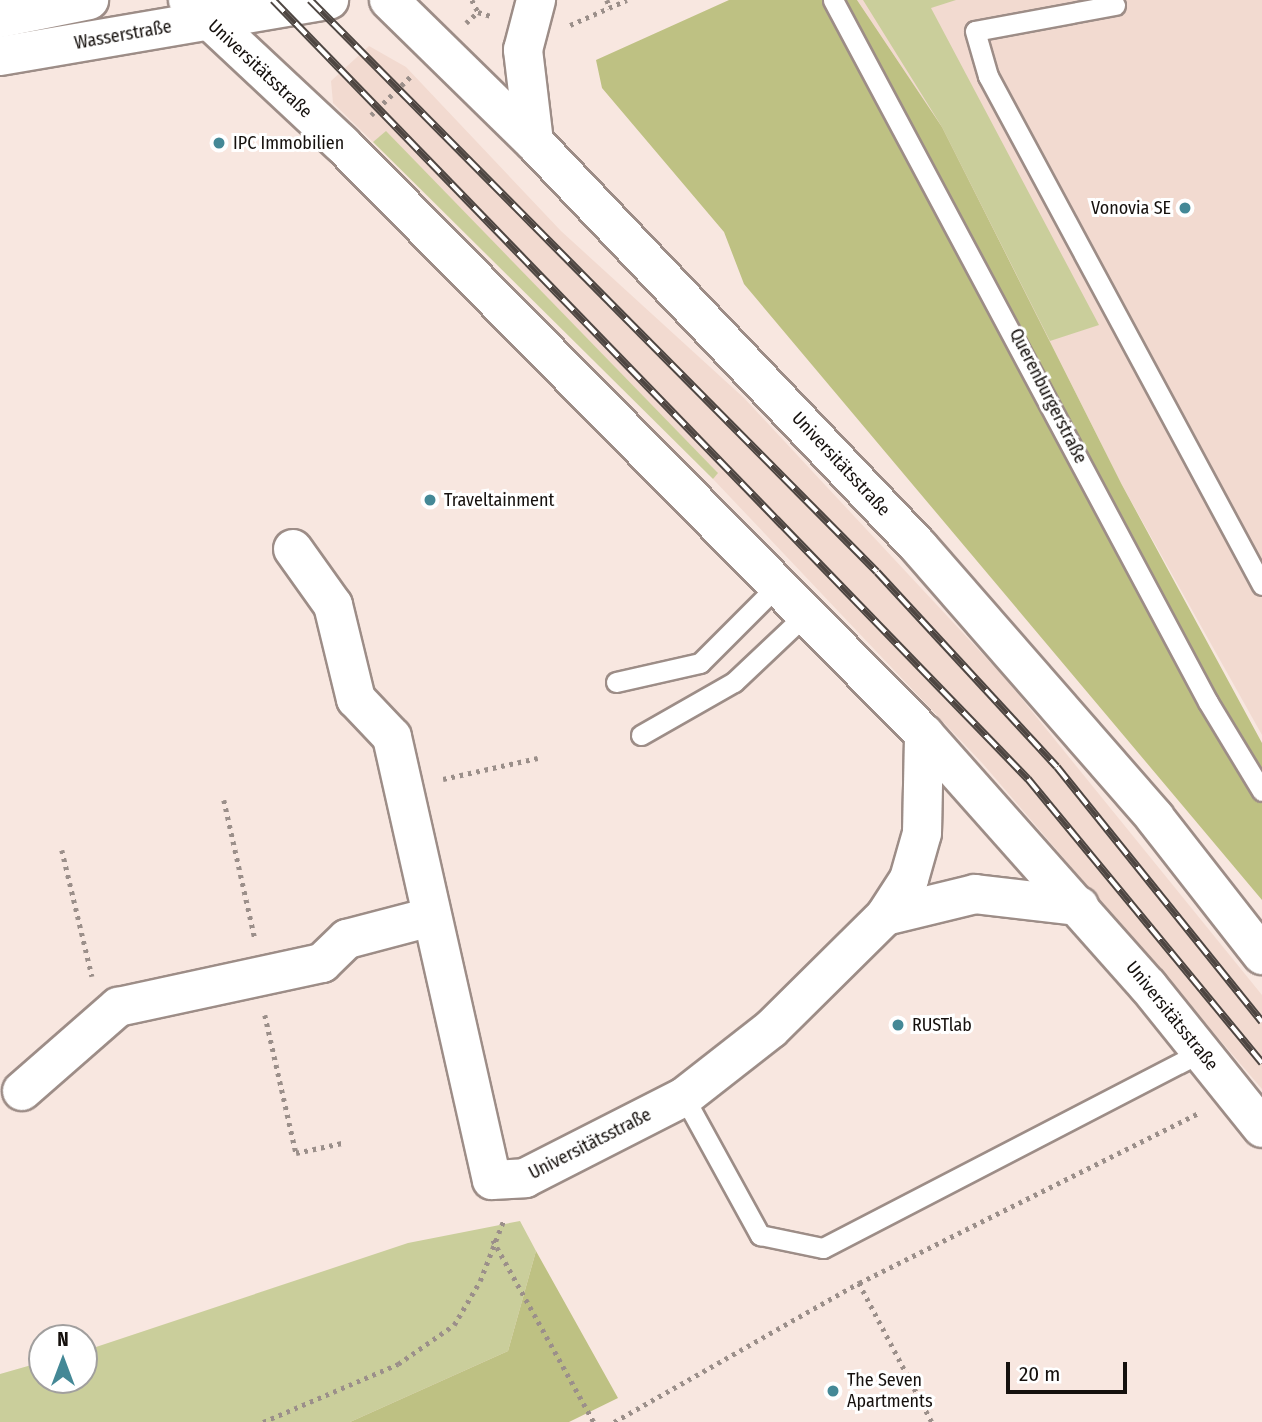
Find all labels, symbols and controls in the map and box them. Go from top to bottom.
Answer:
street label: Universitätsstraße [204,15,316,123]
street label: Wasserstraße [73,16,173,54]
place label: IPC Immobilien [233,132,344,154]
marker: IPC Immobilien [211,135,227,151]
place label: Vonovia SE [1091,197,1171,219]
marker: Vonovia SE [1177,200,1193,216]
street label: Querenburgerstraße [1005,325,1091,467]
street label: Universitätsstraße [787,408,895,520]
place label: Traveltainment [444,489,554,511]
marker: Traveltainment [422,492,438,508]
street label: Universitätsstraße [1121,957,1223,1075]
place label: RUSTlab [912,1014,972,1036]
marker: RUSTlab [890,1017,906,1033]
street label: Universitätsstraße [525,1104,655,1184]
north arrow [28,1324,98,1394]
text: N [57,1328,69,1351]
scale bar [1010,1348,1131,1392]
text: 20 m [1019,1361,1060,1387]
place label: The Seven Apartments [847,1370,933,1412]
marker: The Seven Apartments [825,1383,841,1399]

